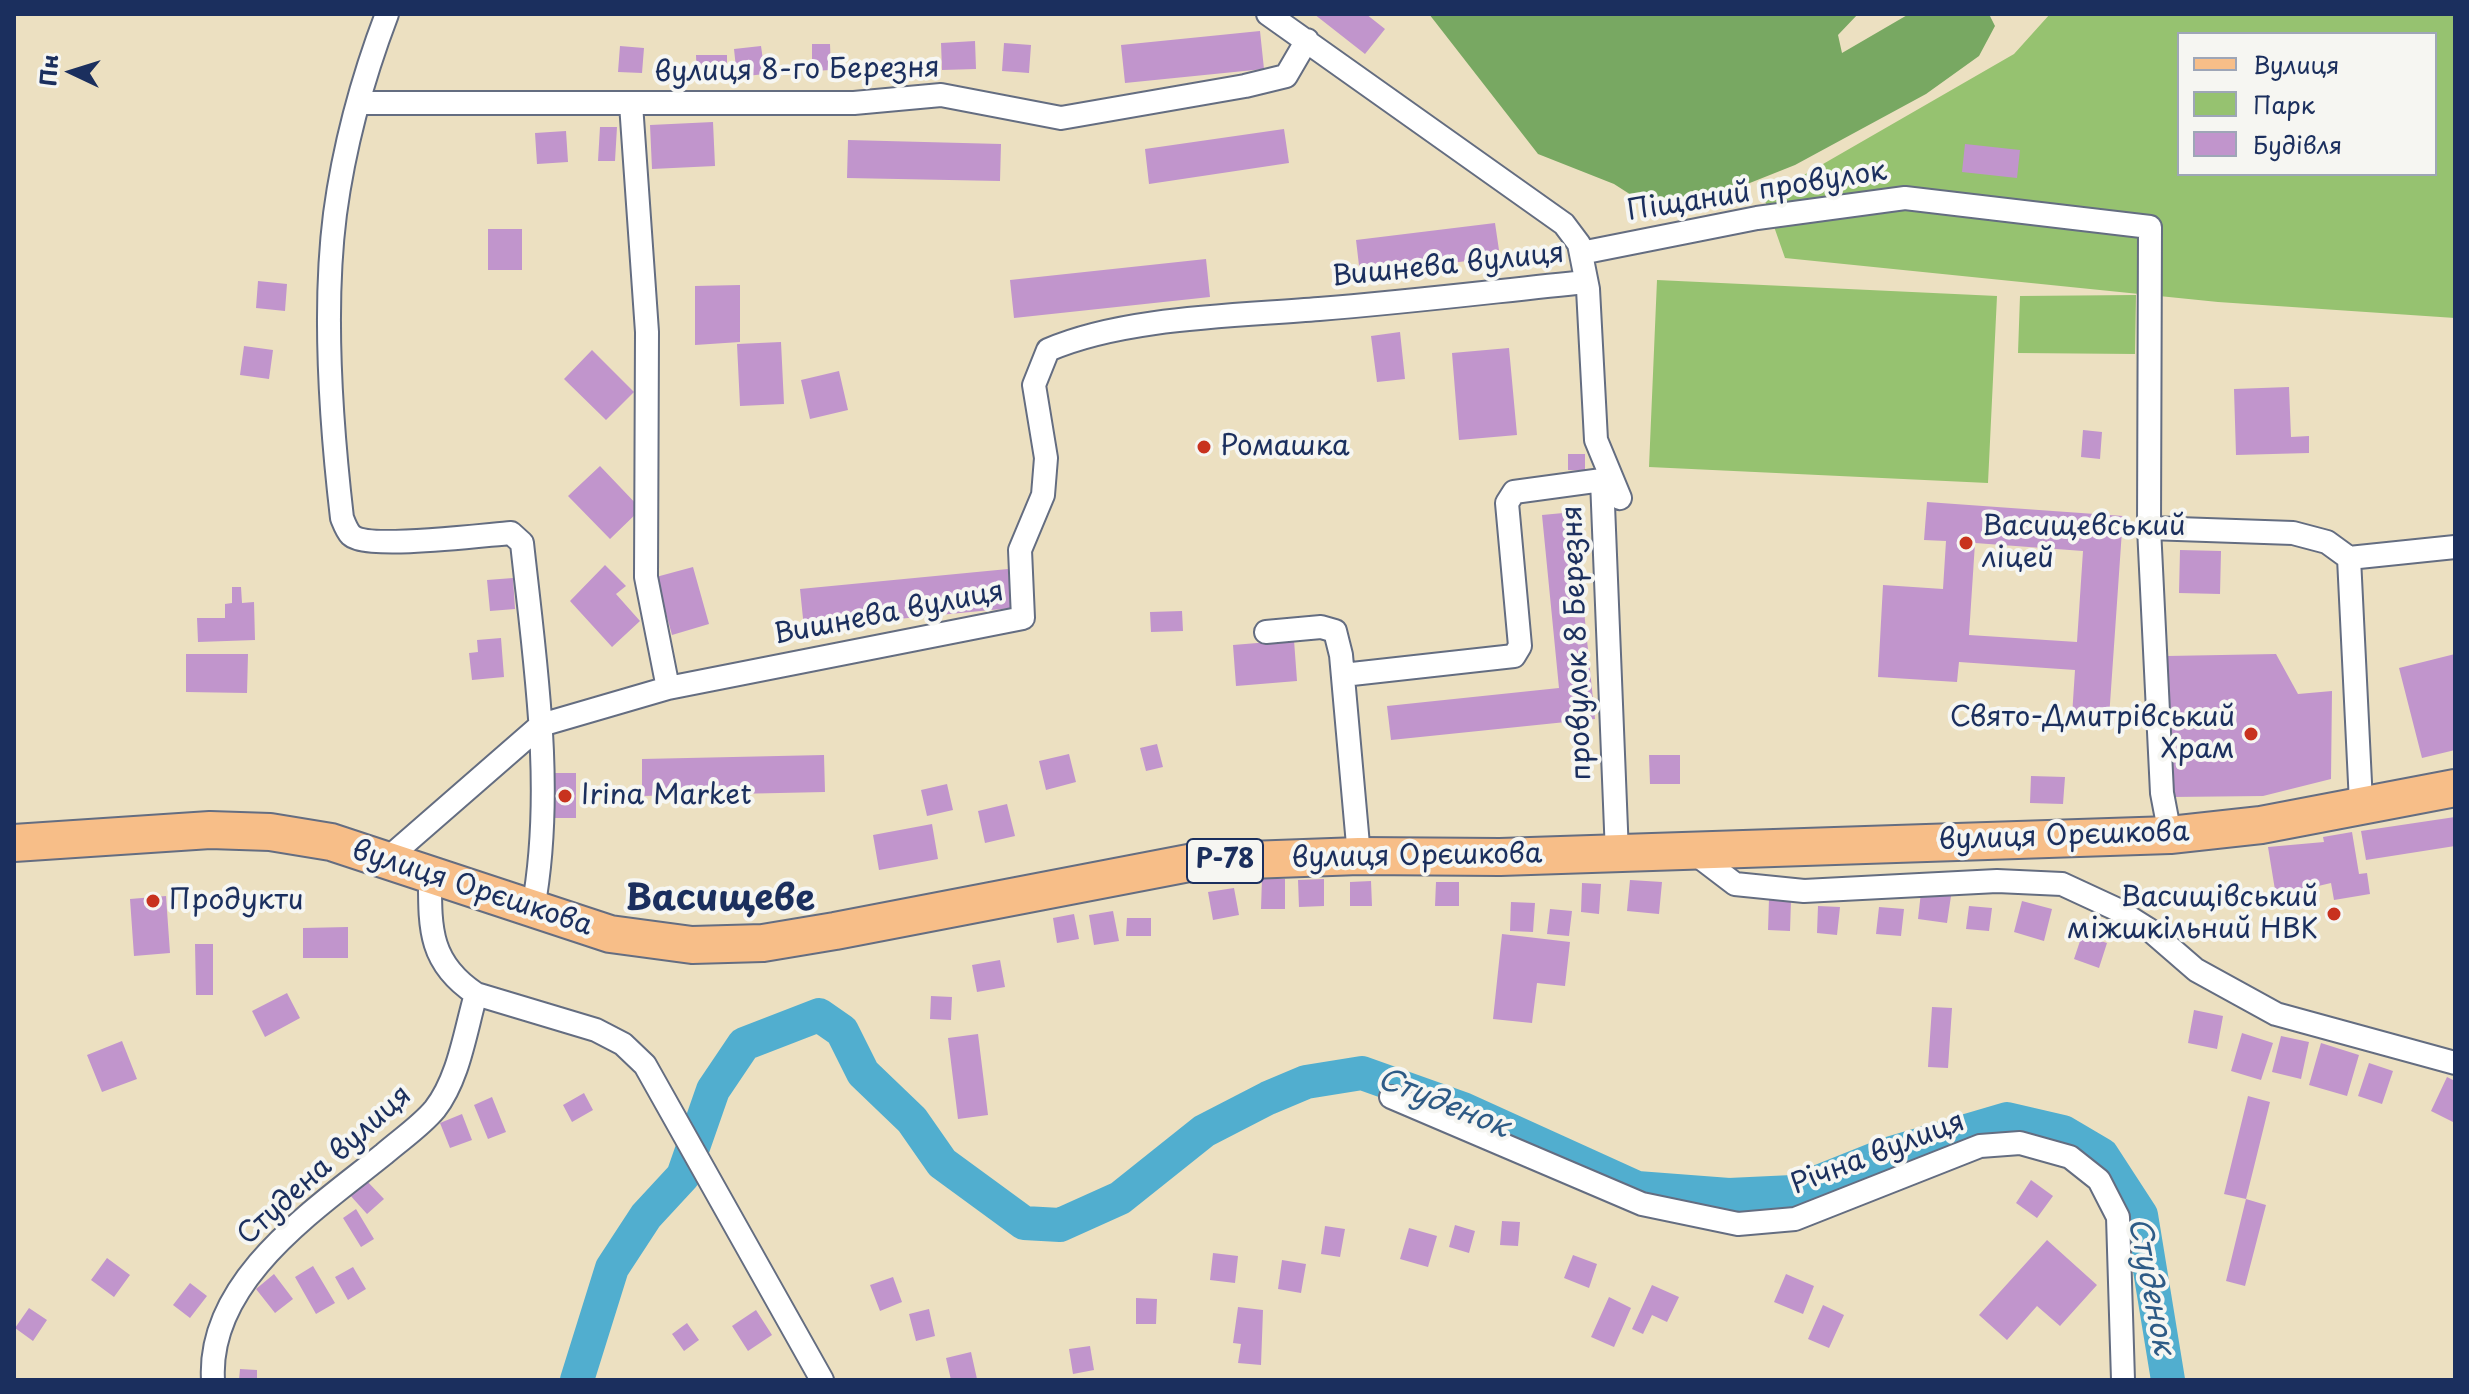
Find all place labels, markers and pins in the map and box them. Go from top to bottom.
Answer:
place label: Ромашка [1220,430,1350,464]
marker: Ромашка [1195,438,1213,456]
place label: Васищевський ліцей [1982,510,2185,576]
marker: Васищевський ліцей [1957,534,1975,552]
place label: Свято-Дмитрівський Храм [1950,701,2235,767]
marker: Свято-Дмитрівський Храм [2242,725,2260,743]
place label: Irina Market [581,779,752,813]
marker: Irina Market [556,787,574,805]
place label: Васищівський міжшкільний НВК [2067,881,2318,947]
place label: Продукти [169,884,303,918]
marker: Продукти [144,892,162,910]
marker: Васищівський міжшкільний НВК [2325,905,2343,923]

